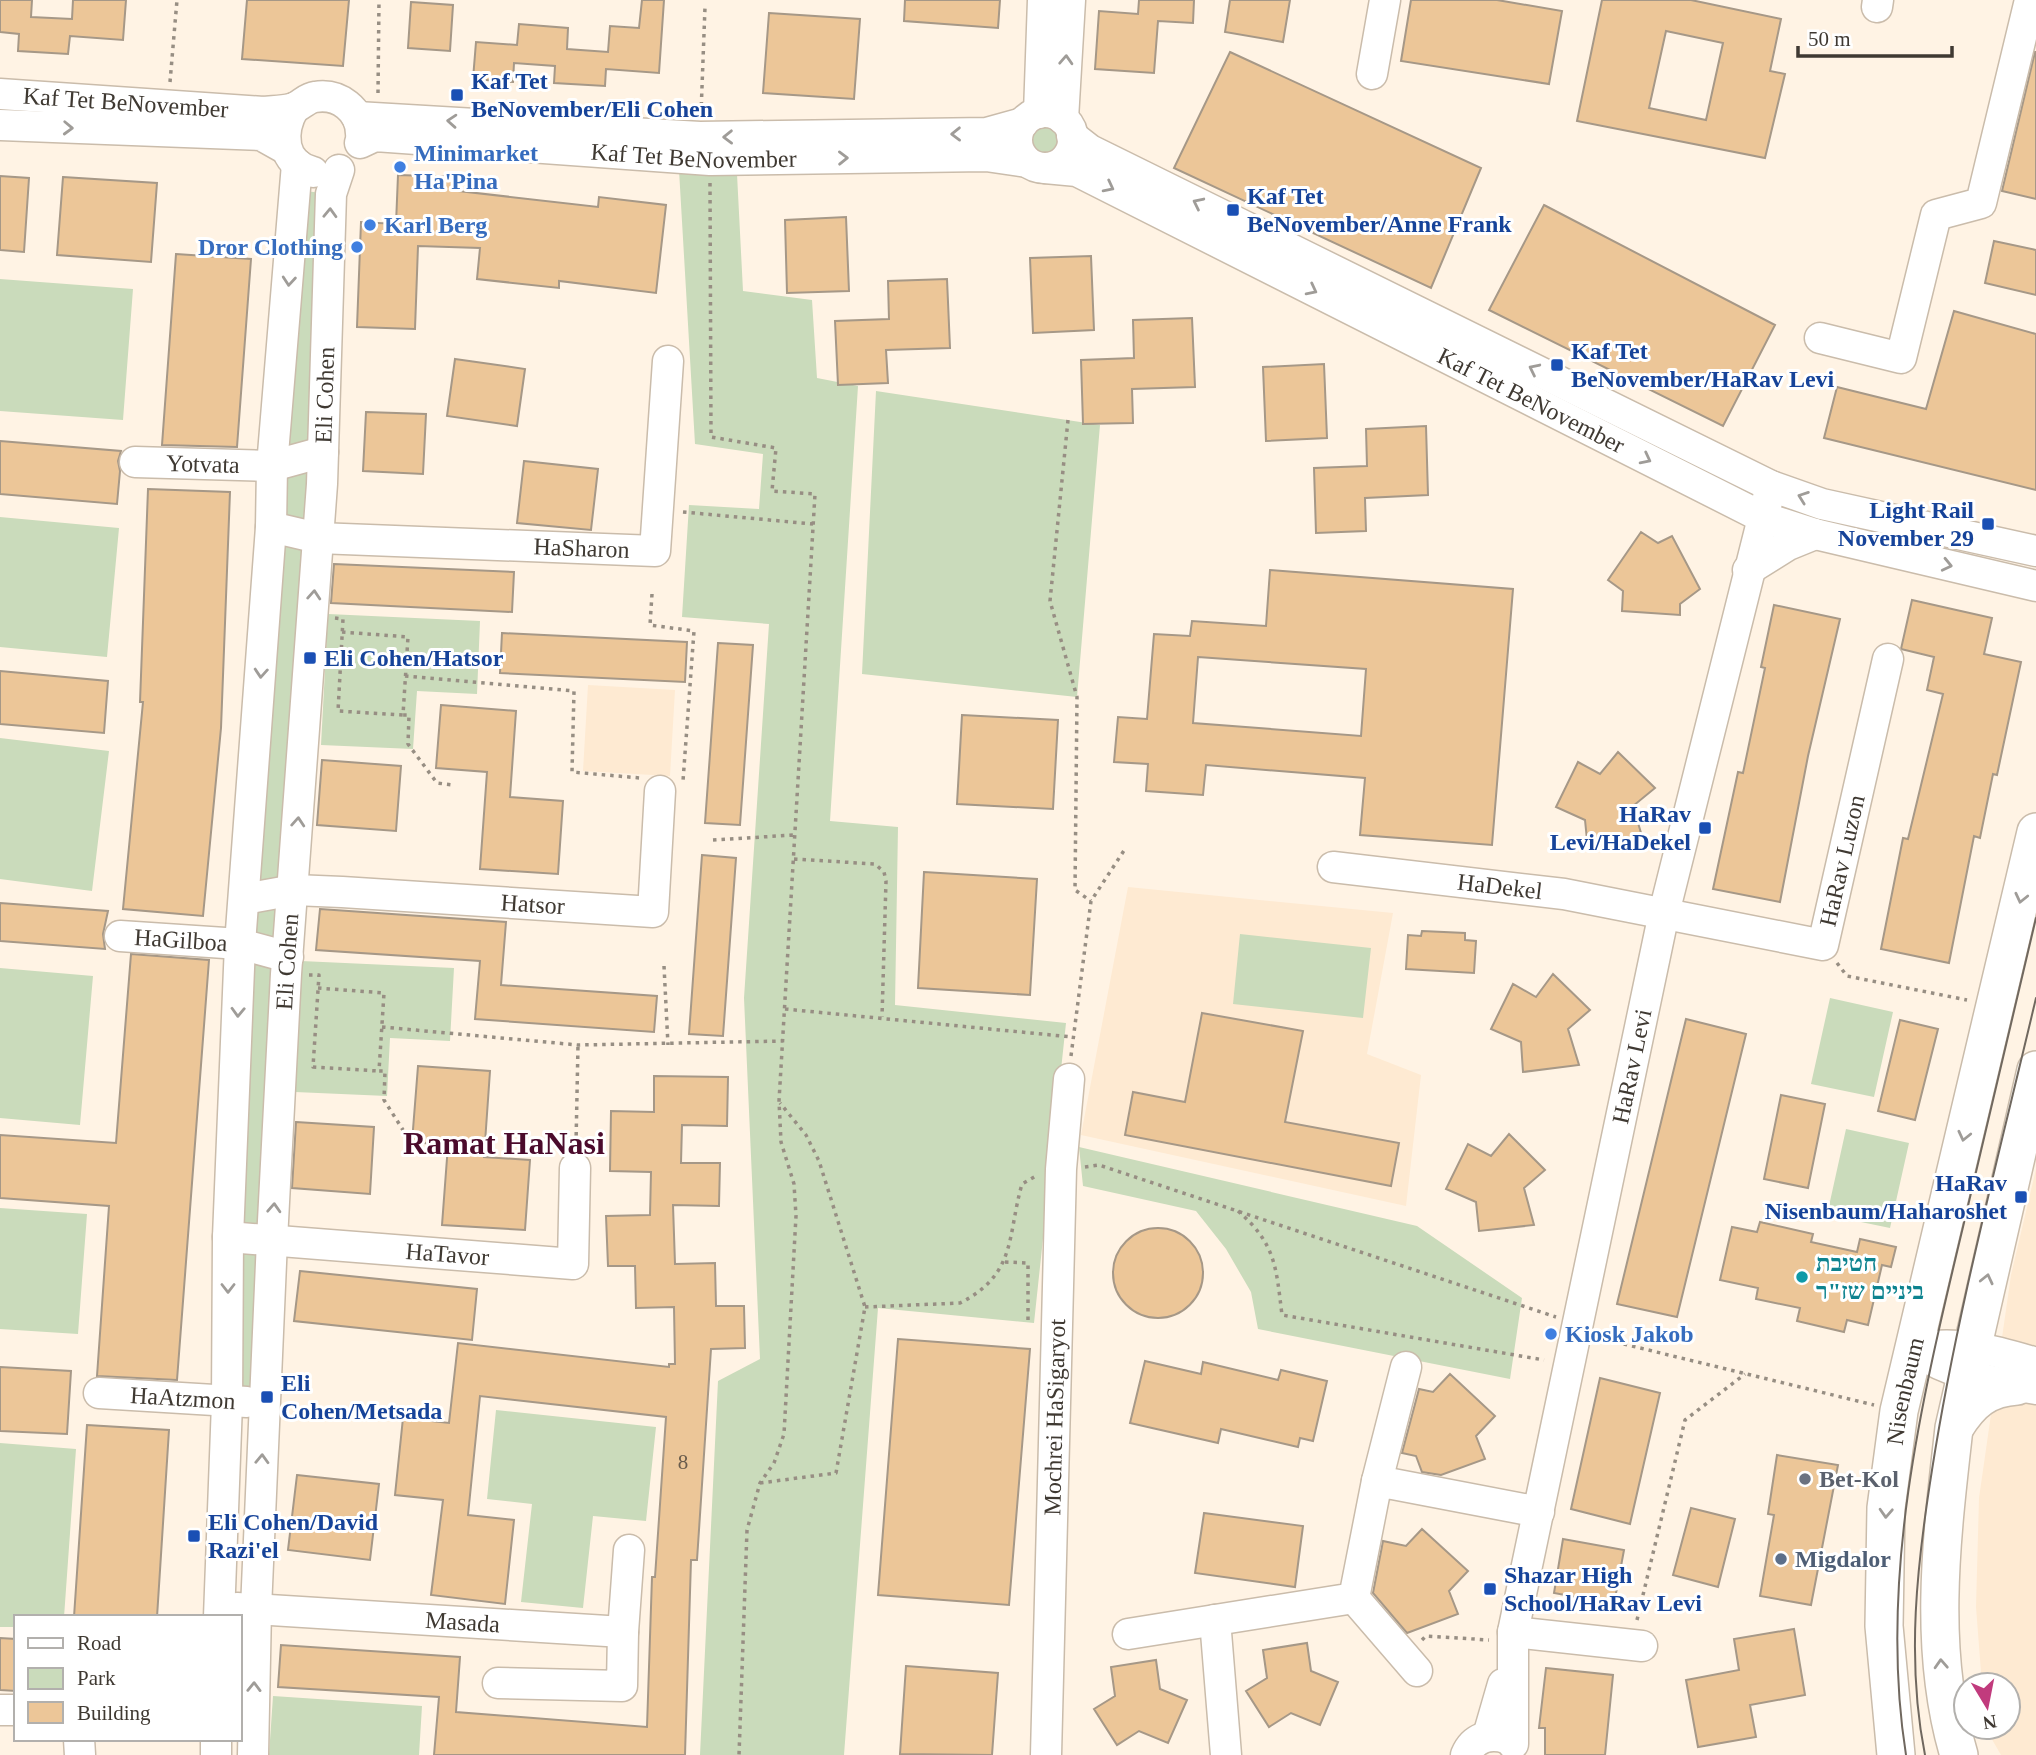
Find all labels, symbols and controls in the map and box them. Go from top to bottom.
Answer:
scale bar [1798,14,1952,58]
text: 50 m [1808,27,1851,51]
one-way arrow [1059,54,1074,65]
place label: Kaf Tet BeNovember/Eli Cohen [471,68,713,122]
street label: Kaf Tet BeNovember [22,83,229,123]
marker: Kaf Tet BeNovember/Eli Cohen [449,87,465,103]
one-way arrow [446,114,457,129]
one-way arrow [63,120,74,135]
one-way arrow [950,126,961,141]
one-way arrow [722,129,733,145]
street label: Kaf Tet BeNovember [590,139,797,173]
place label: Minimarket Ha'Pina [414,140,538,194]
one-way arrow [838,150,849,166]
marker: Minimarket Ha'Pina [392,159,408,175]
one-way arrow [1102,178,1114,192]
place label: Kaf Tet BeNovember/Anne Frank [1247,183,1512,237]
one-way arrow [1193,198,1205,212]
marker: Kaf Tet BeNovember/Anne Frank [1225,202,1241,218]
one-way arrow [323,207,338,218]
place label: Karl Berg [384,212,487,238]
marker: Karl Berg [362,217,378,233]
place label: Dror Clothing [198,234,343,260]
marker: Dror Clothing [349,239,365,255]
one-way arrow [281,275,296,287]
one-way arrow [1305,281,1317,295]
place label: Kaf Tet BeNovember/HaRav Levi [1571,338,1835,392]
street label: Kaf Tet BeNovember [1433,342,1629,458]
street label: Eli Cohen [310,346,339,444]
marker: Kaf Tet BeNovember/HaRav Levi [1549,357,1565,373]
one-way arrow [1529,363,1541,377]
street label: Yotvata [166,450,240,478]
one-way arrow [1639,450,1651,464]
one-way arrow [1797,491,1809,505]
place label: Light Rail November 29 [1838,497,1974,551]
marker: Light Rail November 29 [1980,516,1996,532]
street label: HaSharon [533,533,630,563]
one-way arrow [1941,557,1953,571]
one-way arrow [306,590,321,601]
place label: Eli Cohen/Hatsor [324,645,504,671]
marker: Eli Cohen/Hatsor [302,650,318,666]
one-way arrow [254,668,269,679]
street label: HaRav Luzon [1815,792,1870,929]
place label: HaRav Levi/HaDekel [1550,801,1691,855]
one-way arrow [290,817,305,828]
marker: HaRav Levi/HaDekel [1697,820,1713,836]
street label: HaDekel [1456,869,1544,904]
street label: Hatsor [500,889,566,919]
one-way arrow [2014,892,2029,904]
street label: Eli Cohen [271,913,303,1011]
street label: HaGilboa [133,924,229,956]
street label: HaRav Levi [1607,1006,1657,1126]
one-way arrow [230,1007,245,1018]
district label: Ramat HaNasi [403,1125,605,1161]
one-way arrow [1957,1130,1972,1142]
place label: HaRav Nisenbaum/Haharoshet [1765,1170,2007,1224]
marker: HaRav Nisenbaum/Haharoshet [2013,1189,2029,1205]
one-way arrow [266,1202,281,1213]
street label: HaTavor [405,1238,490,1270]
place label: חטיבת ביניים שז"ר [1816,1250,1924,1304]
marker: חטיבת ביניים שז"ר [1794,1269,1810,1285]
one-way arrow [1979,1273,1993,1285]
one-way arrow [220,1283,236,1294]
street label: Mochrei HaSigaryot [1039,1318,1070,1516]
place label: Kiosk Jakob [1565,1321,1694,1347]
marker: Kiosk Jakob [1543,1326,1559,1342]
street label: Nisenbaum [1882,1334,1929,1447]
place label: Eli Cohen/Metsada [281,1370,442,1424]
street label: HaAtzmon [129,1382,236,1414]
marker: Eli Cohen/Metsada [259,1389,275,1405]
house number: 8 [678,1450,688,1474]
one-way arrow [255,1454,270,1465]
place label: Bet-Kol [1819,1466,1899,1492]
marker: Bet-Kol [1797,1471,1813,1487]
one-way arrow [1879,1508,1894,1519]
place label: Eli Cohen/David Razi'el [208,1509,379,1563]
marker: Eli Cohen/David Razi'el [186,1528,202,1544]
place label: Migdalor [1795,1546,1891,1572]
marker: Migdalor [1773,1551,1789,1567]
place label: Shazar High School/HaRav Levi [1504,1562,1702,1616]
marker: Shazar High School/HaRav Levi [1482,1581,1498,1597]
street label: Masada [425,1607,501,1637]
legend [14,1615,242,1741]
text: Road [77,1631,122,1655]
one-way arrow [1934,1658,1949,1669]
text: Park [77,1666,116,1690]
north arrow [1952,1671,2022,1741]
one-way arrow [246,1681,262,1692]
text: Building [77,1701,151,1725]
text: N [1981,1711,1998,1734]

